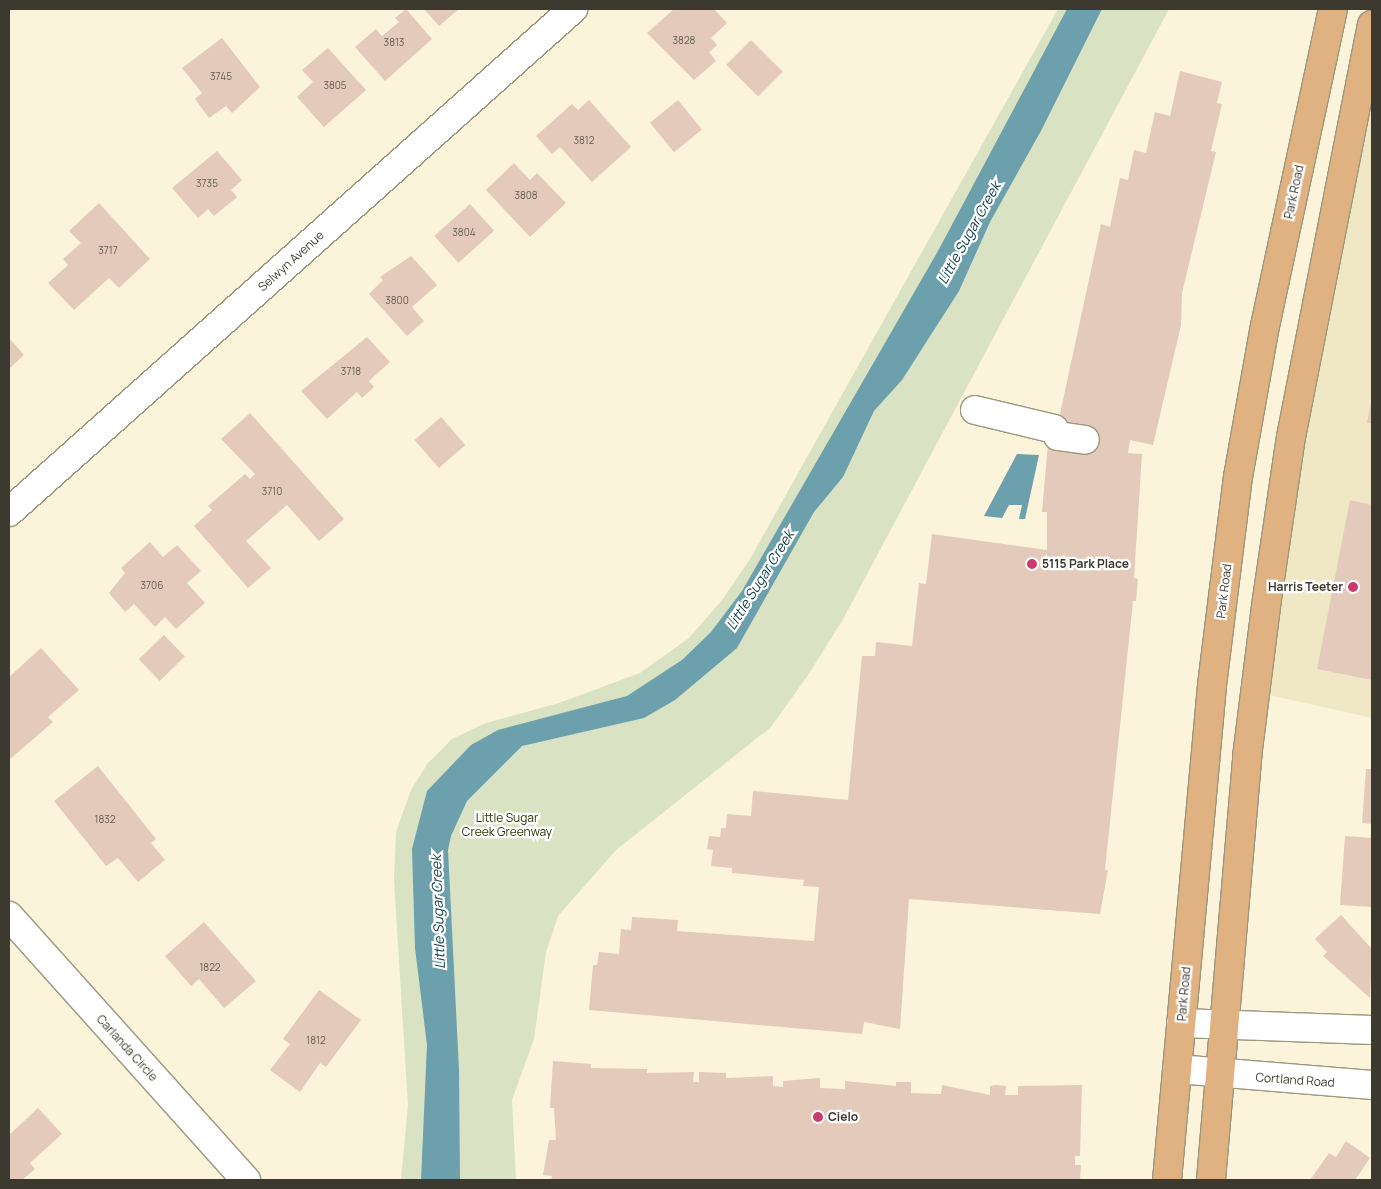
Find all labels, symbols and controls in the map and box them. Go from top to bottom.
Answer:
house number: 3828 [673,35,695,47]
house number: 3813 [384,37,404,49]
house number: 3745 [210,71,232,83]
house number: 3805 [323,80,347,92]
house number: 3812 [574,135,594,147]
street label: Park Road [1281,164,1307,220]
house number: 3735 [196,178,218,190]
water label: Little Sugar Creek [934,179,1004,287]
house number: 3808 [514,190,538,202]
house number: 3804 [452,227,476,239]
street label: Selwyn Avenue [255,228,327,294]
house number: 3717 [98,245,118,257]
house number: 3800 [385,295,409,307]
house number: 3718 [341,366,361,378]
house number: 3710 [262,486,282,498]
water label: Little Sugar Creek [723,527,797,633]
place label: 5115 Park Place [1042,557,1129,571]
marker: 5115 Park Place [1026,558,1038,570]
street label: Park Road [1214,563,1234,619]
house number: 3706 [141,580,163,592]
place label: Harris Teeter [1268,580,1343,594]
marker: Harris Teeter [1347,581,1359,593]
park label: Little Sugar Creek Greenway [462,811,552,839]
house number: 1832 [95,814,115,826]
water label: Little Sugar Creek [428,855,448,969]
house number: 1822 [199,962,221,974]
street label: Park Road [1174,966,1194,1022]
street label: Carlanda Circle [93,1012,161,1084]
house number: 1812 [306,1035,326,1047]
street label: Cortland Road [1255,1070,1335,1090]
place label: Cielo [828,1110,858,1124]
marker: Cielo [812,1111,824,1123]

